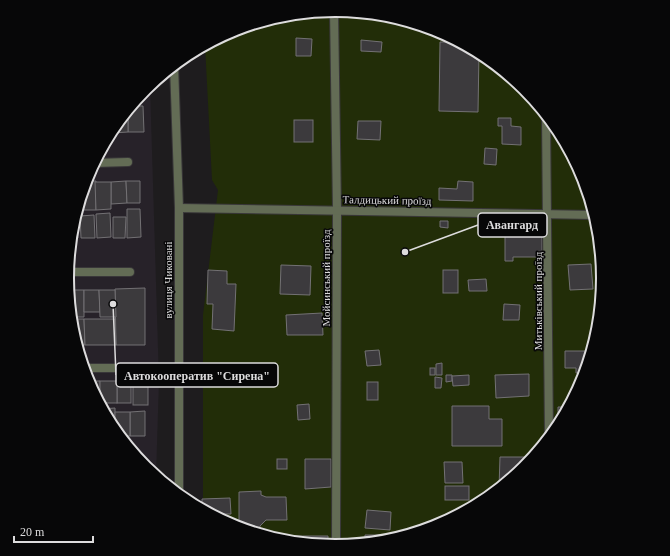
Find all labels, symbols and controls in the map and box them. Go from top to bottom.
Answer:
street label: Талдицький проїзд [342,193,432,207]
callout: Авангард [478,213,547,237]
text: Авангард [486,218,538,232]
street label: Мойсинський проїзд [320,229,332,327]
street label: вулиця Чиковані [162,241,174,319]
street label: Митьківський проїзд [532,251,544,350]
callout: Автокооператив "Сирена" [116,363,278,387]
text: Автокооператив "Сирена" [124,369,270,383]
scale bar [14,518,93,544]
text: 20 m [20,525,45,539]

